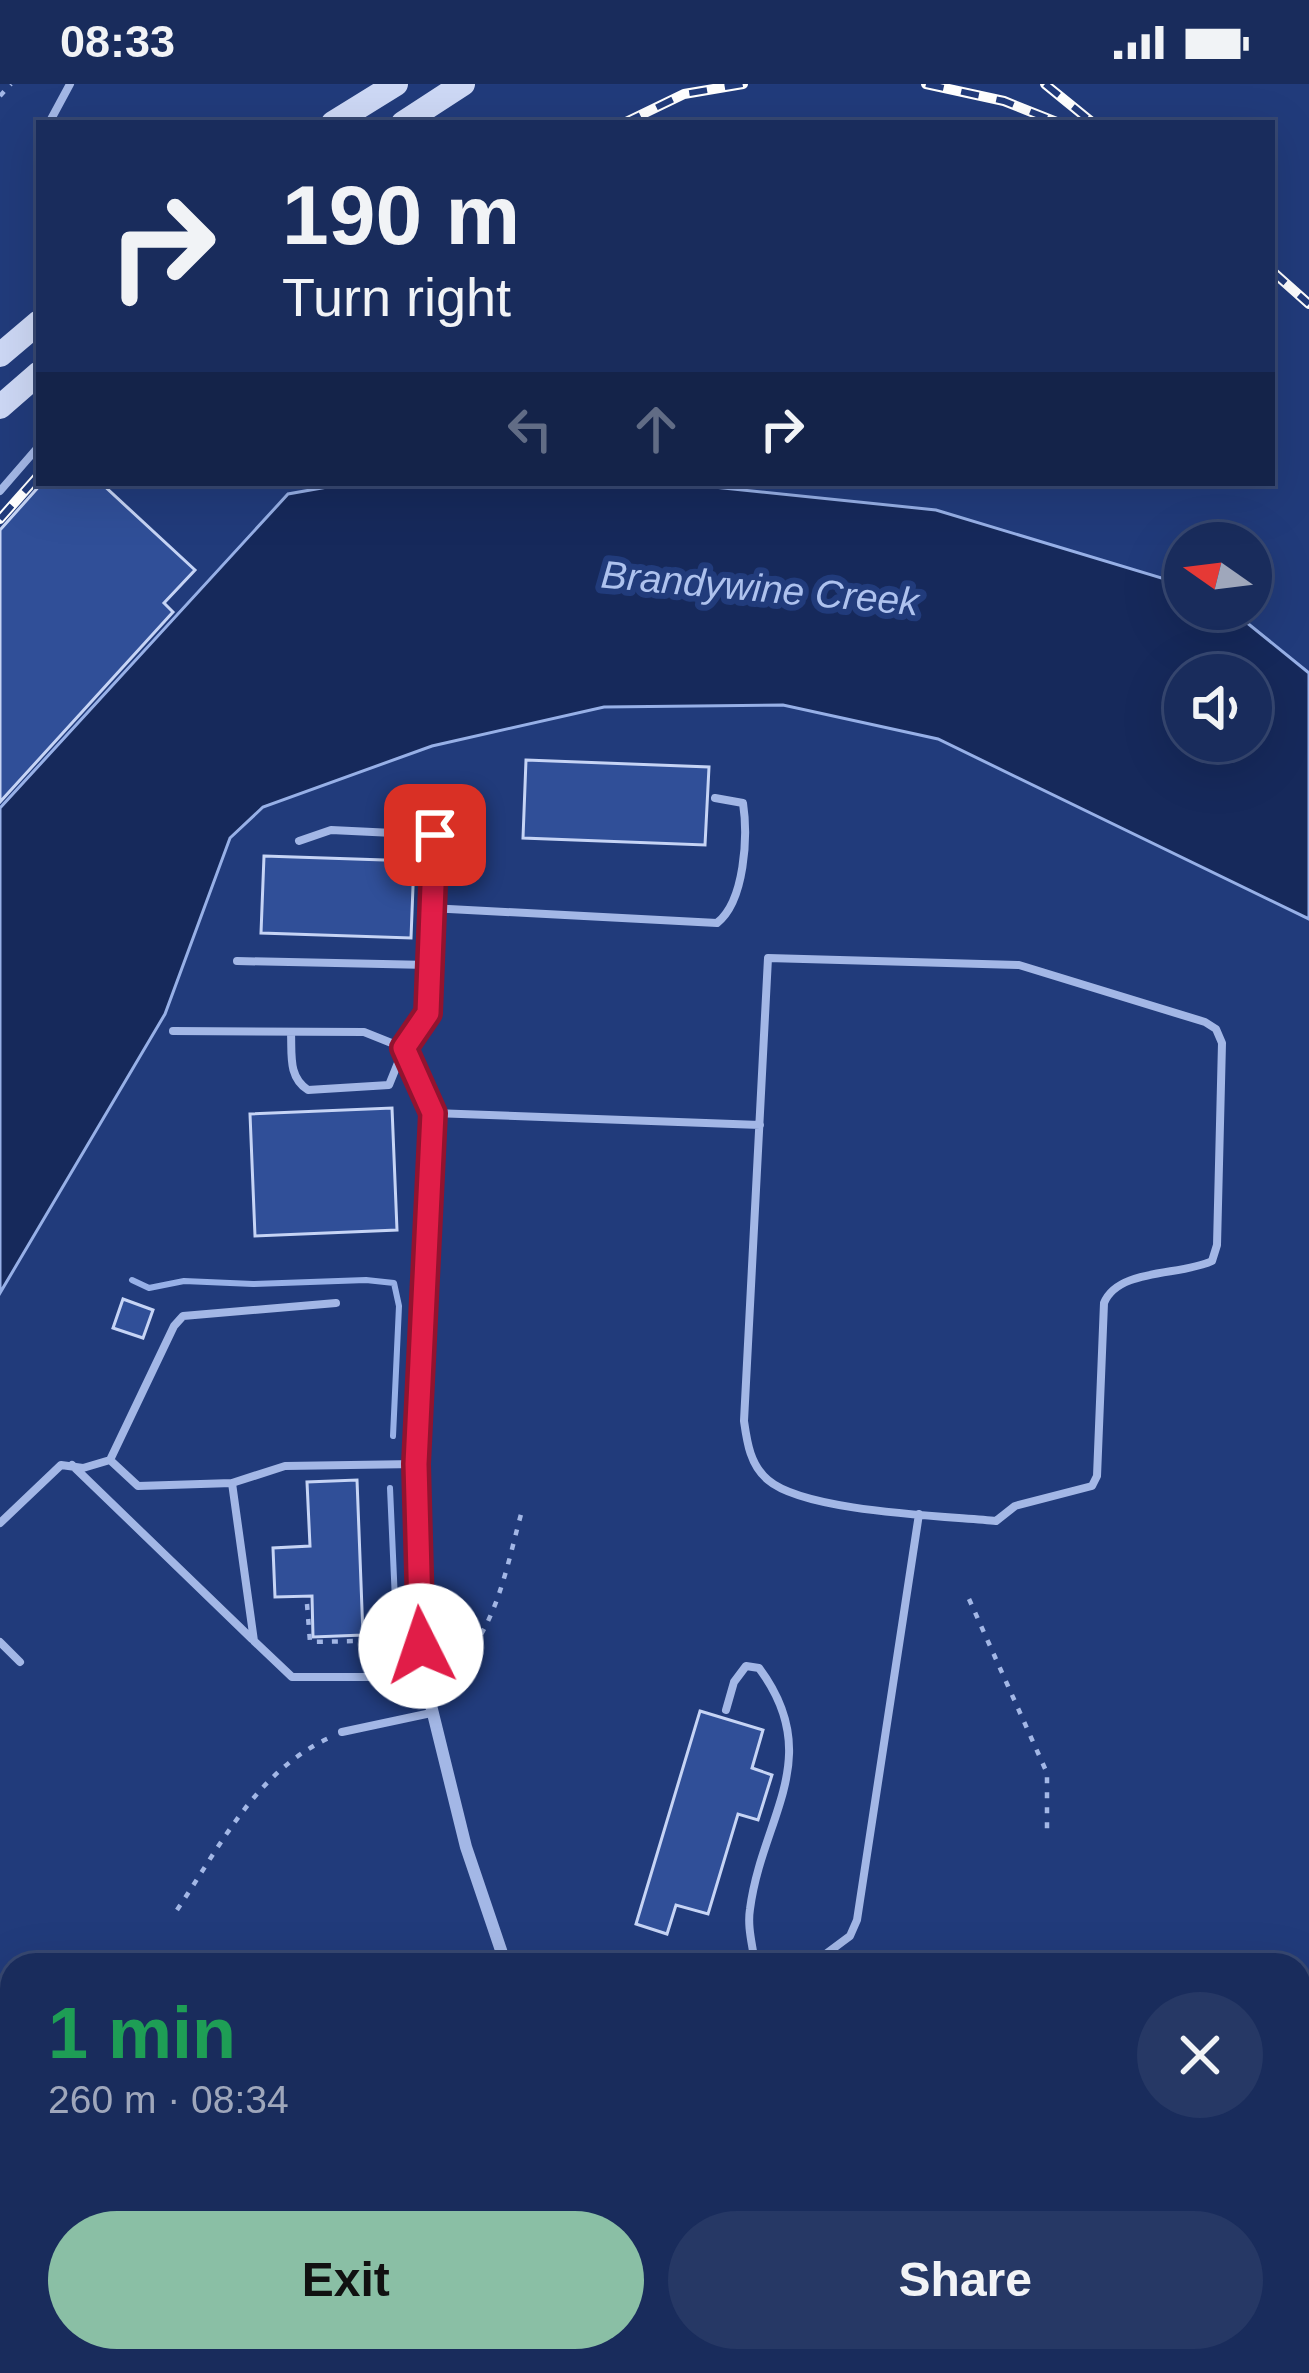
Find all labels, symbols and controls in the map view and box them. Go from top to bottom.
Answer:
text: 08:33 [60,16,175,67]
icon: right [84,168,240,324]
text: 190 m [282,168,520,262]
text: Turn right [282,267,511,327]
icon: left [497,396,563,462]
icon: ahead [623,396,689,462]
icon: right [749,396,815,462]
north arrow [1164,522,1272,630]
map controls [1164,522,1272,762]
water label: Brandywine Creek [599,553,923,624]
button: sound [1164,654,1272,762]
pin [384,784,486,886]
icon: arrive [402,802,468,868]
position arrow [358,1583,484,1709]
button: close [1137,1992,1263,2118]
text: 1 min [48,1993,236,2073]
text: 260 m · 08:34 [48,2078,289,2121]
button: Exit [48,2211,644,2349]
button: Share [668,2211,1263,2349]

